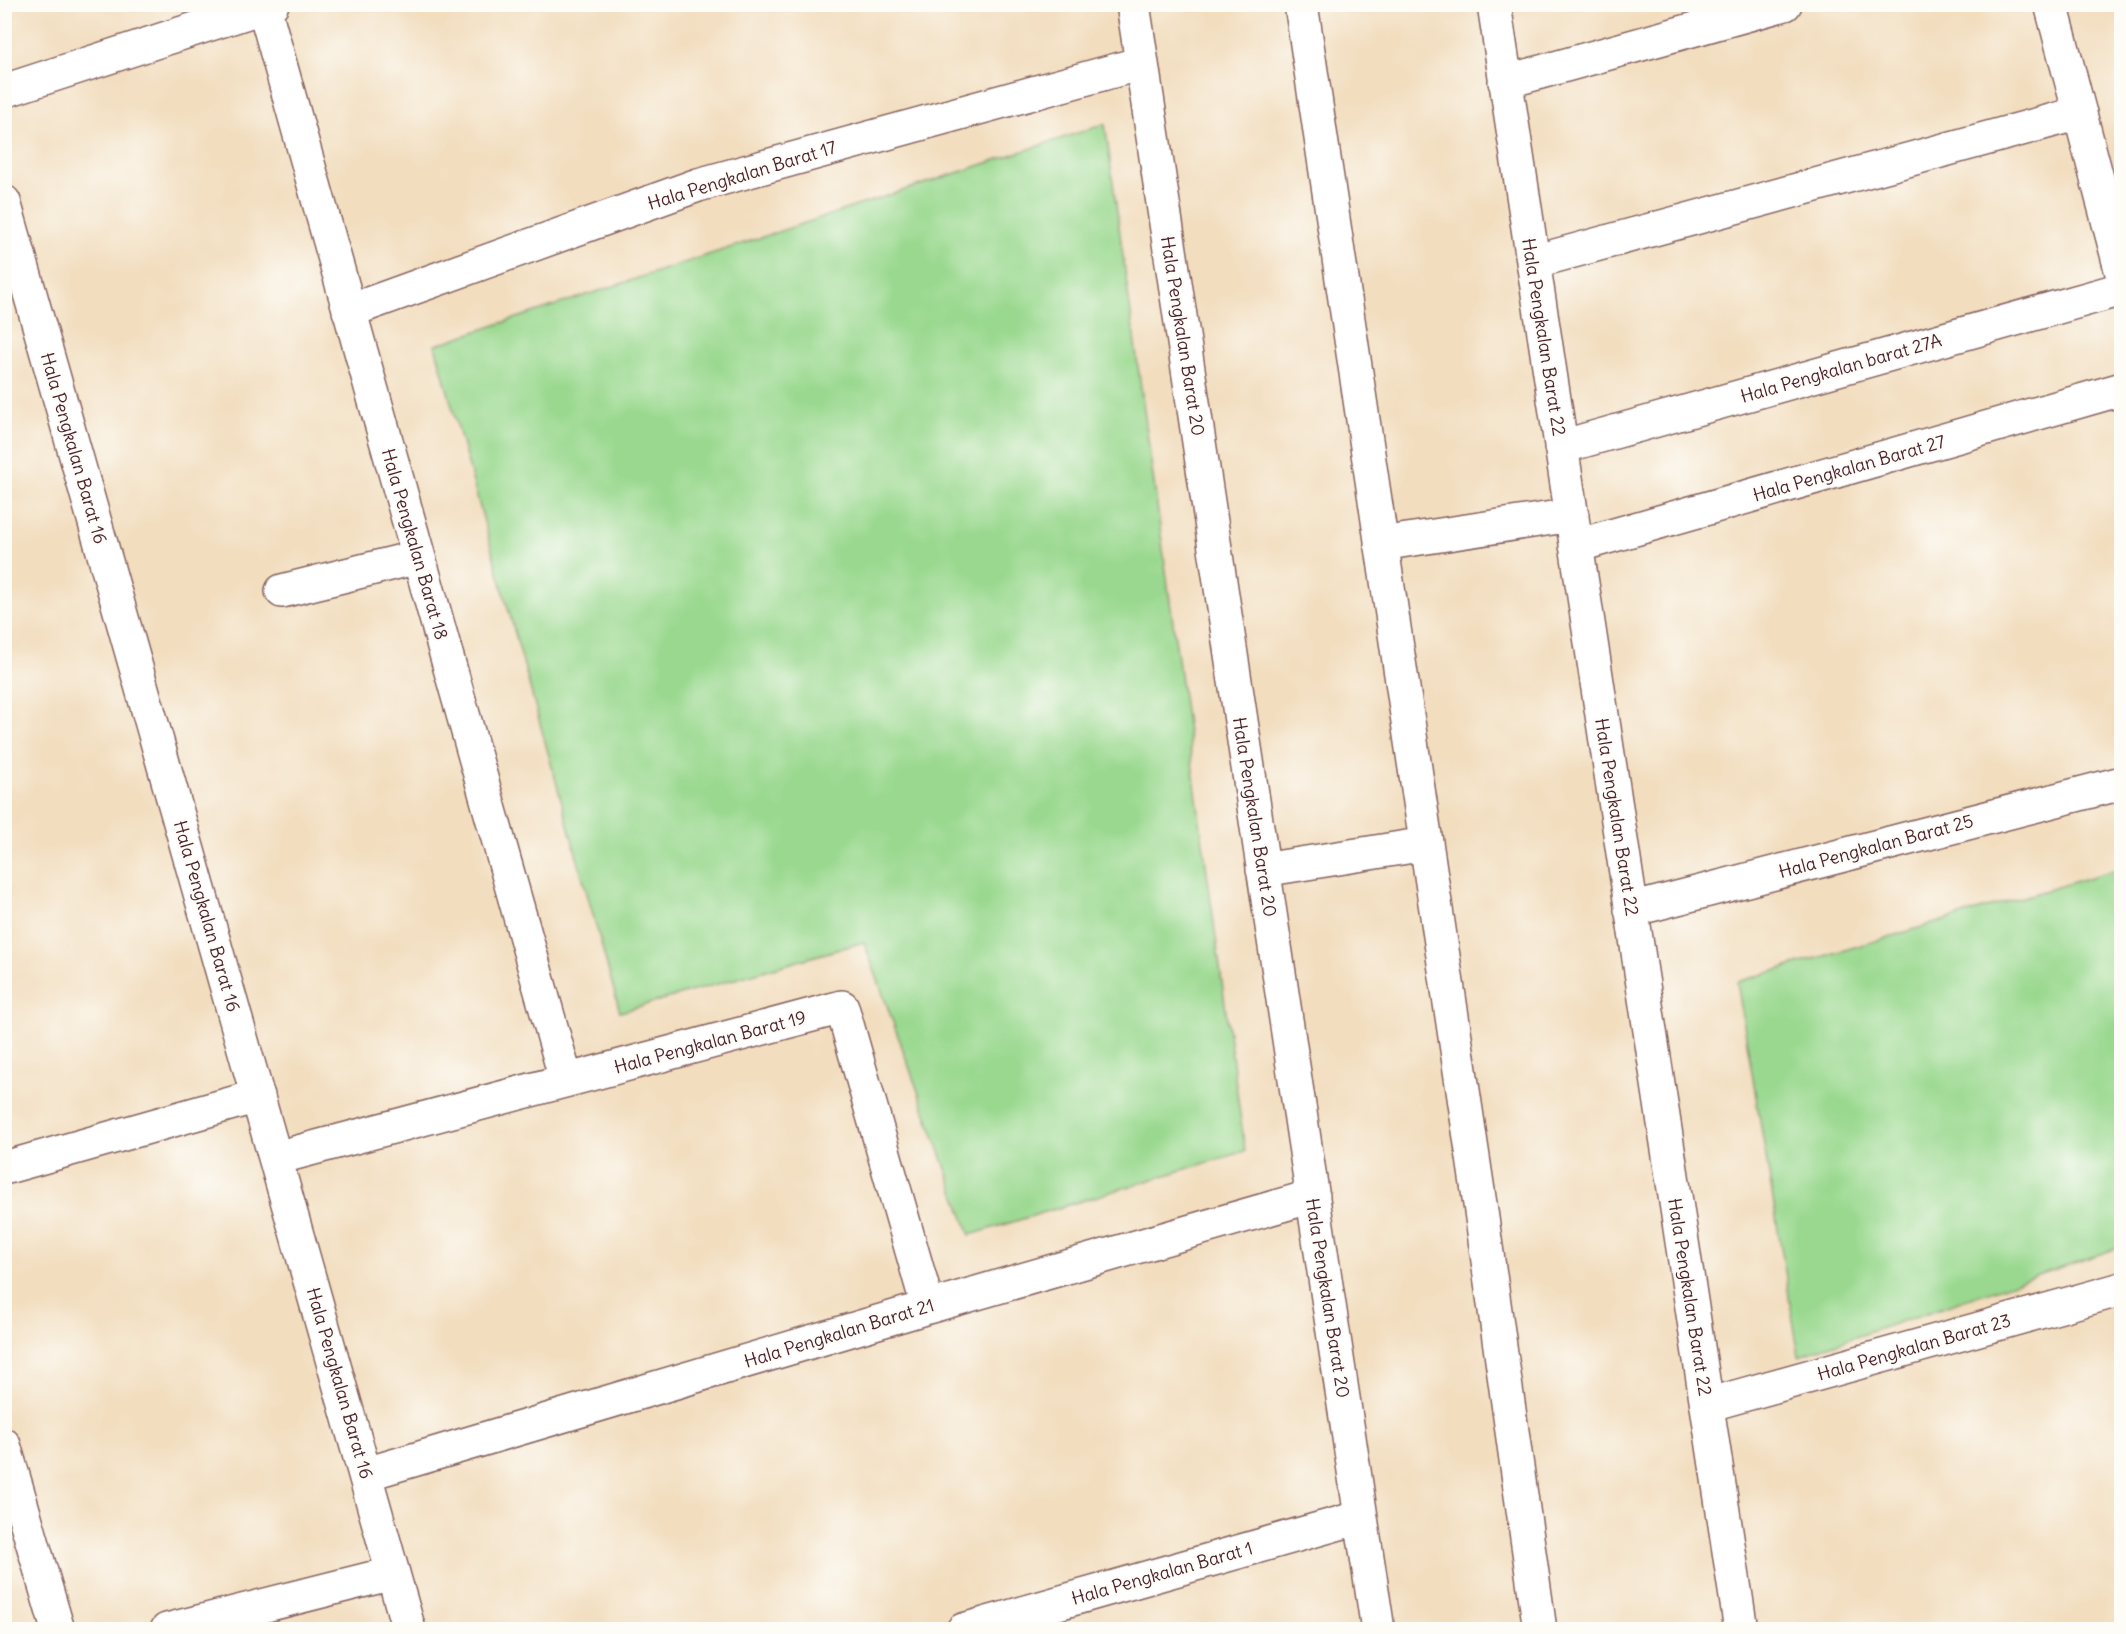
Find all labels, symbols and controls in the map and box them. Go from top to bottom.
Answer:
street label: Hala Pengkalan Barat 17 [645,135,839,215]
street label: Hala Pengkalan Barat 20 [1156,234,1210,438]
street label: Hala Pengkalan Barat 22 [1517,236,1571,438]
street label: Hala Pengkalan barat 27A [1738,328,1944,408]
street label: Hala Pengkalan Barat 16 [36,350,112,546]
street label: Hala Pengkalan Barat 27 [1750,429,1948,506]
street label: Hala Pengkalan Barat 18 [377,446,453,642]
street label: Hala Pengkalan Barat 20 [1228,715,1282,919]
street label: Hala Pengkalan Barat 22 [1590,716,1644,918]
street label: Hala Pengkalan Barat 25 [1776,809,1976,883]
street label: Hala Pengkalan Barat 16 [169,818,245,1014]
street label: Hala Pengkalan Barat 19 [611,1005,809,1079]
street label: Hala Pengkalan Barat 20 [1301,1196,1355,1400]
street label: Hala Pengkalan Barat 22 [1663,1196,1717,1398]
street label: Hala Pengkalan Barat 16 [302,1285,378,1481]
street label: Hala Pengkalan Barat 21 [741,1293,937,1373]
street label: Hala Pengkalan Barat 23 [1815,1308,2013,1386]
street label: Hala Pengkalan Barat 1 [1069,1536,1255,1610]

